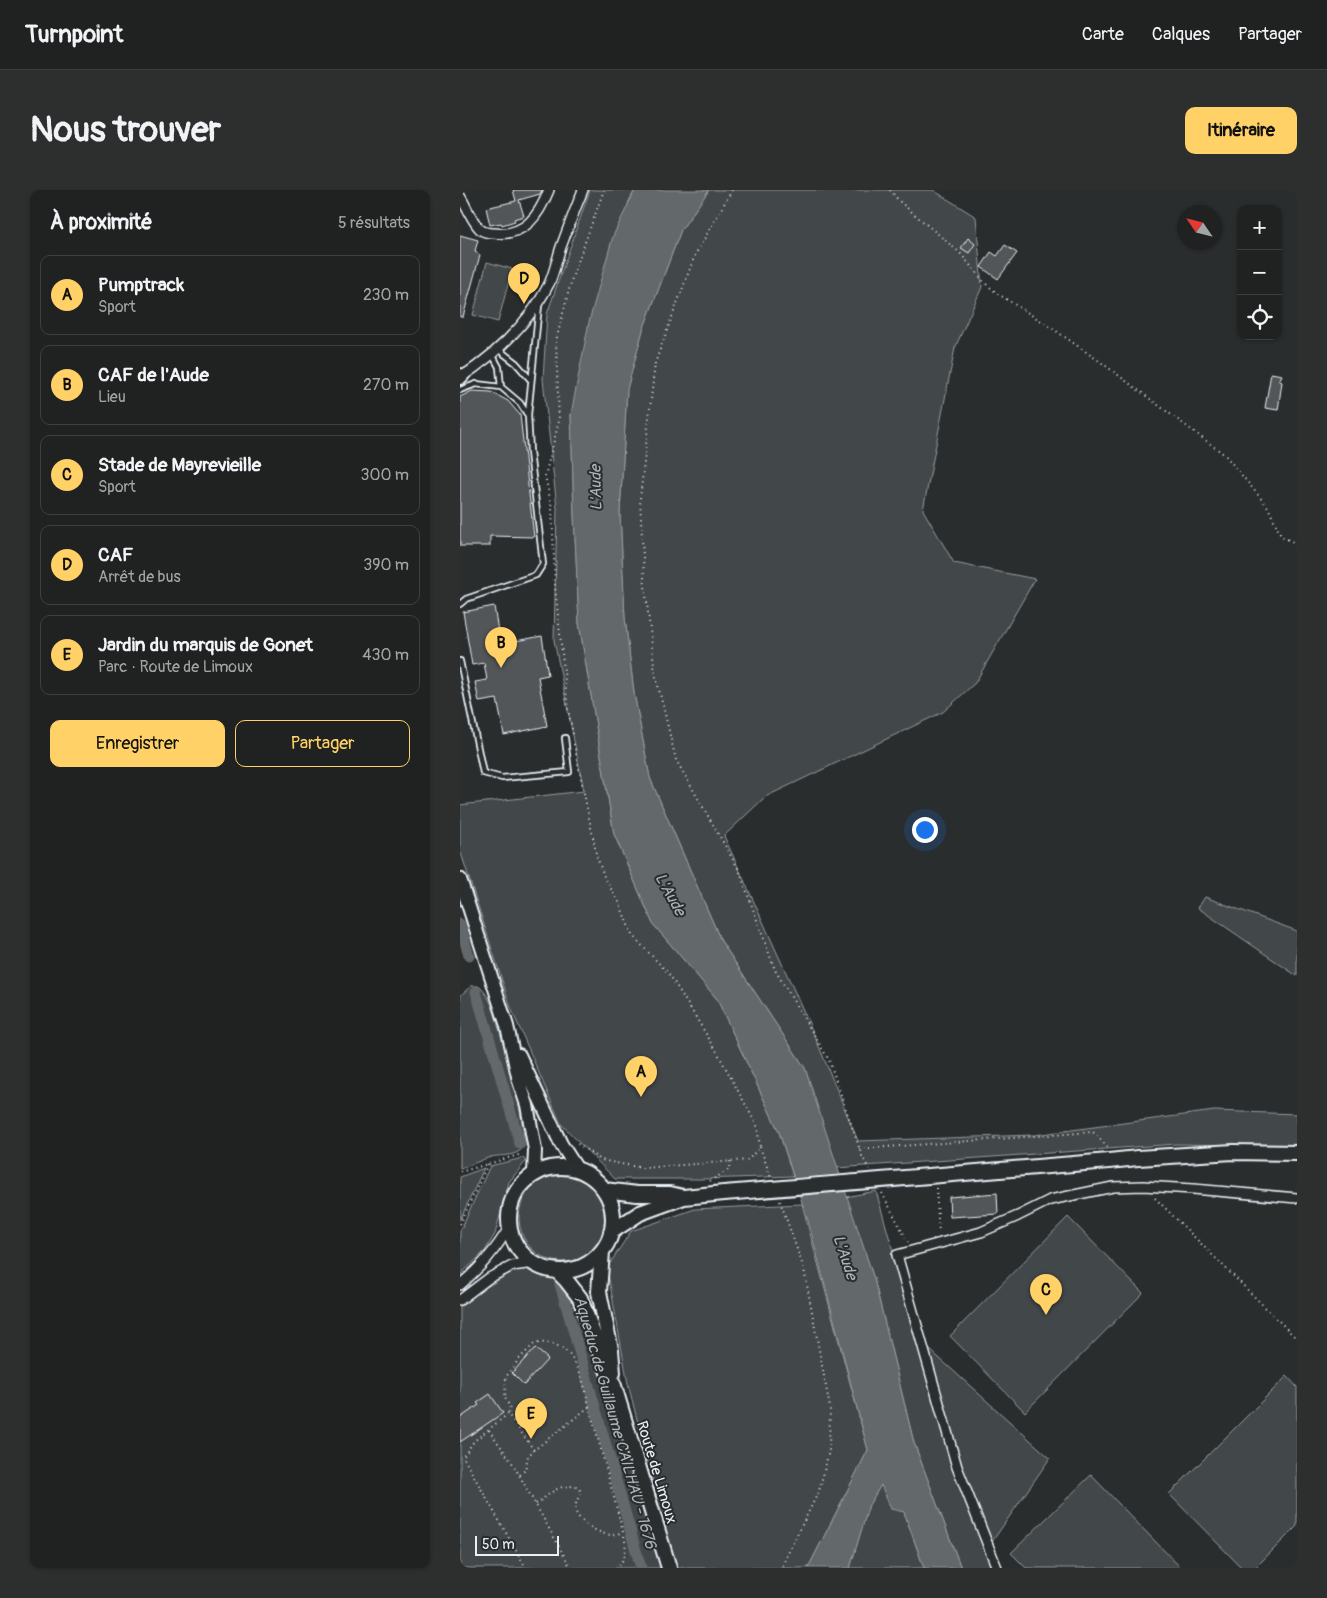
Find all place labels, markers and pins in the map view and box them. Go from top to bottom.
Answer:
pin: D [508,263,540,304]
pin: B [485,627,517,668]
pin: A [625,1056,657,1097]
pin: C [1030,1274,1062,1315]
pin: E [515,1398,547,1439]

